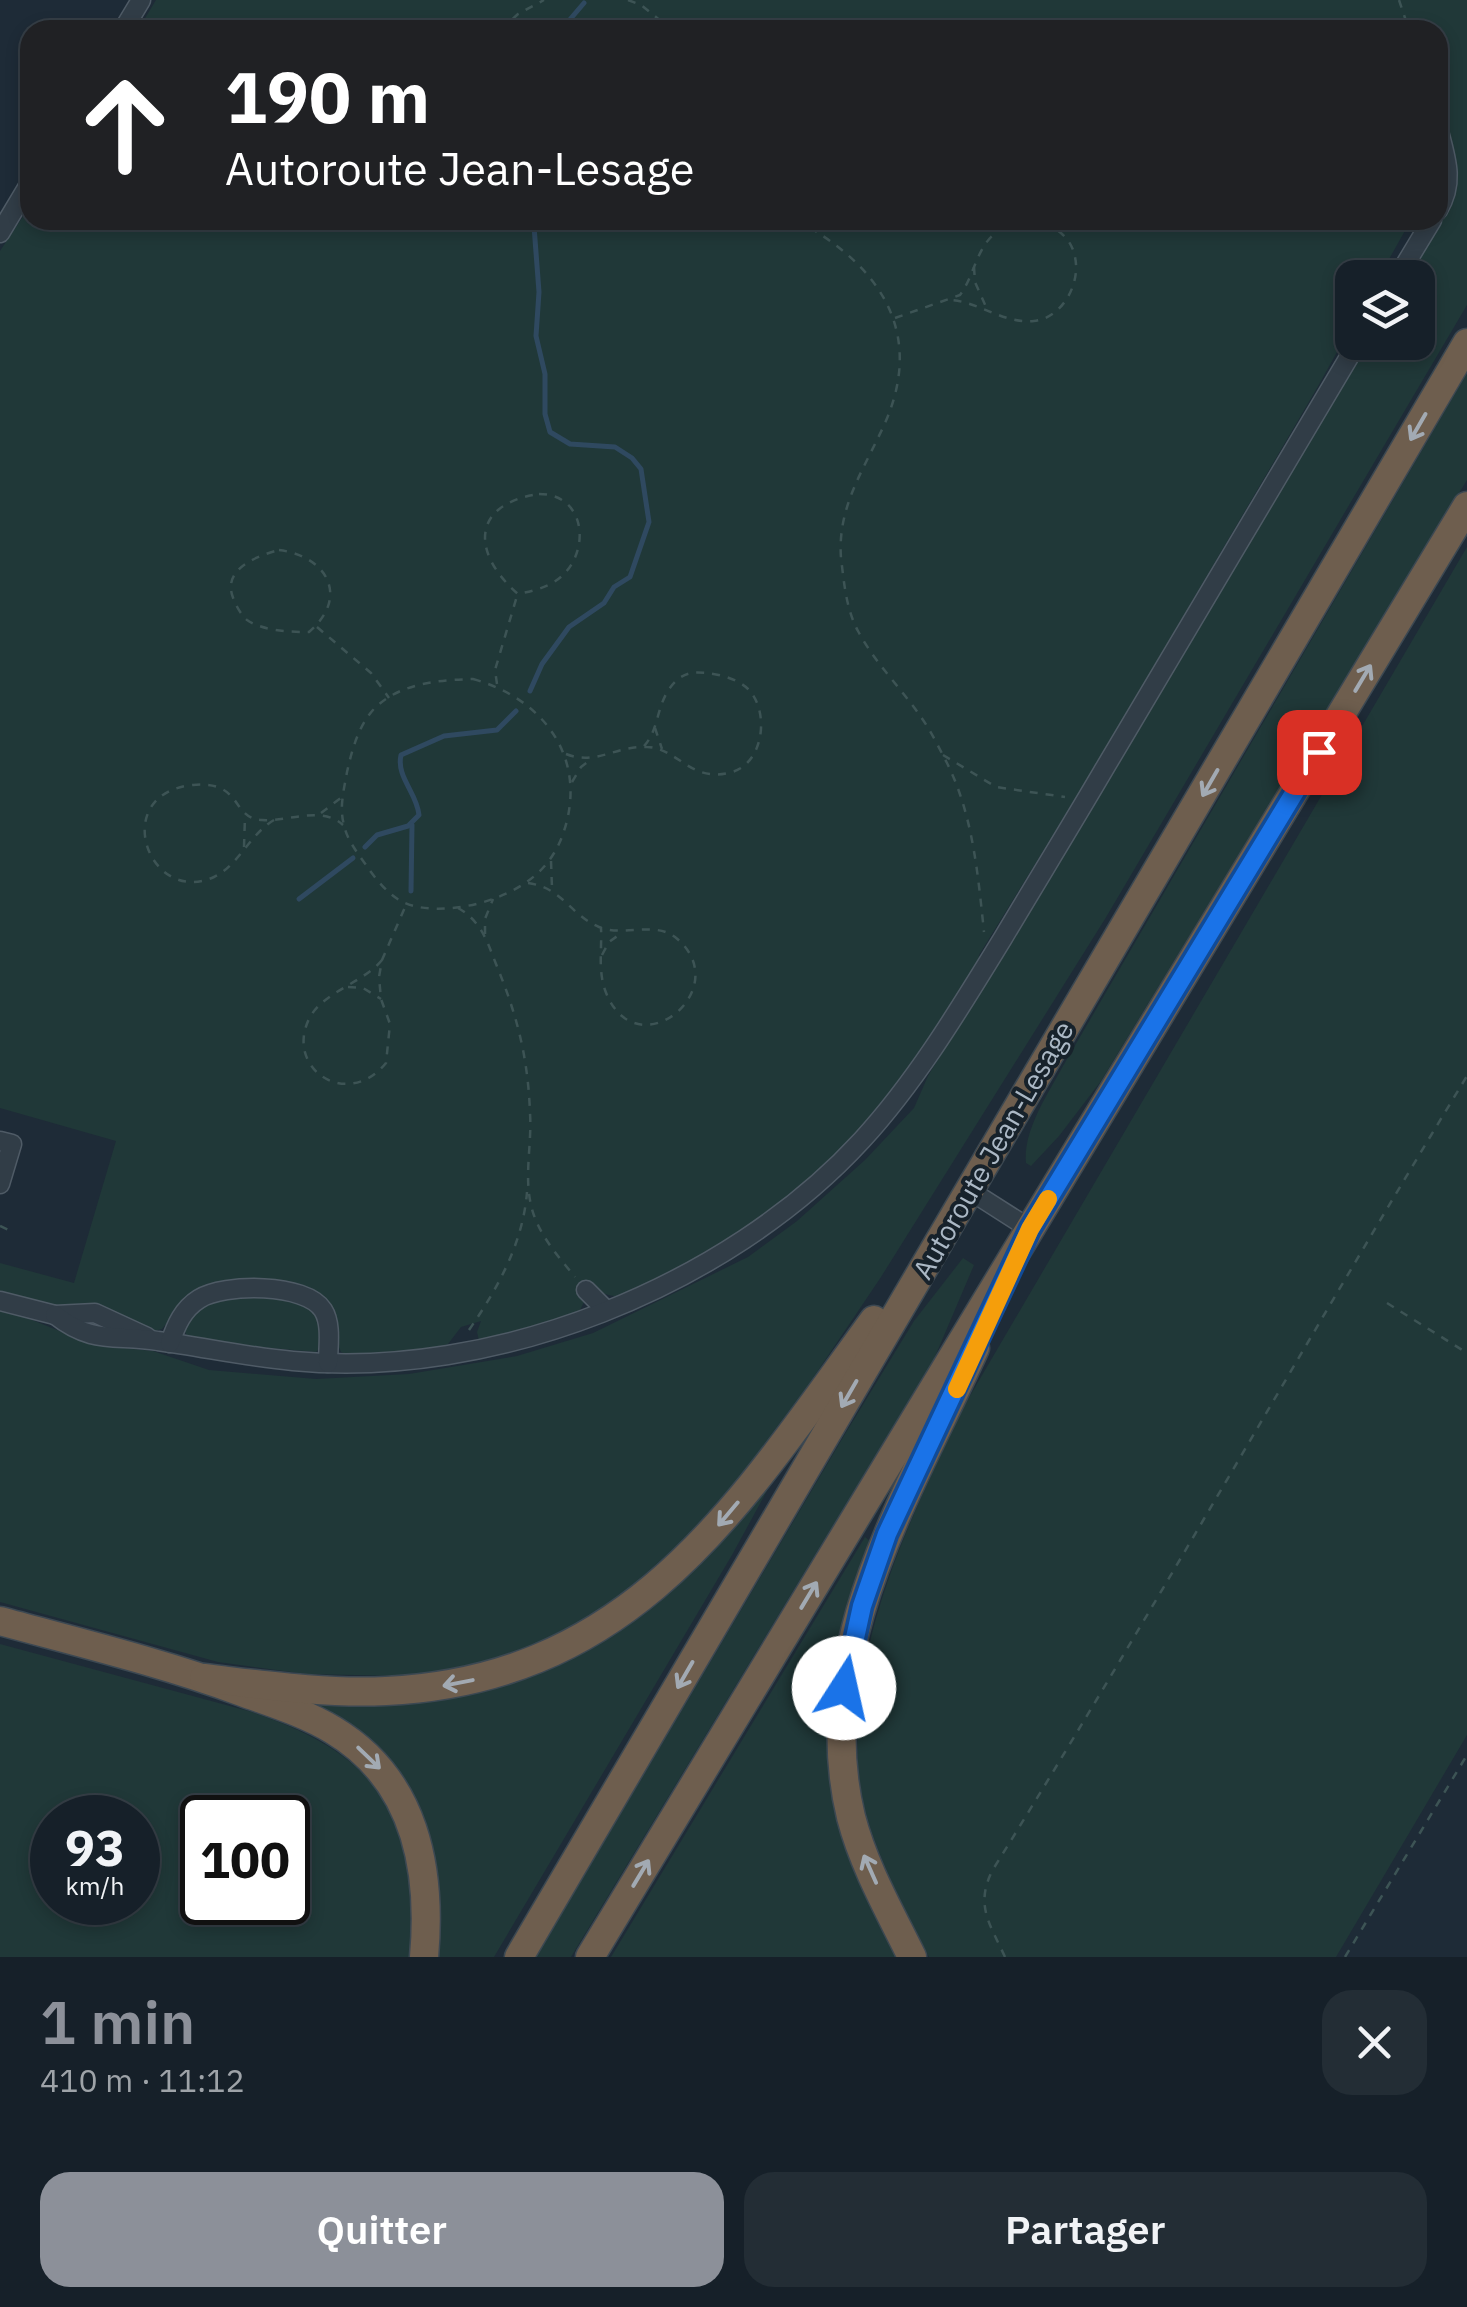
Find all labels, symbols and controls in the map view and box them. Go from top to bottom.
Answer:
text: 190 m [225,51,430,142]
icon: ahead [60,60,190,190]
text: Autoroute Jean-Lesage [225,139,694,197]
map controls [1335,260,1435,360]
button: layers [1335,260,1435,360]
one-way arrow [1407,412,1427,441]
one-way arrow [1353,664,1373,693]
pin [1277,710,1362,795]
icon: arrive [1292,725,1347,780]
one-way arrow [1200,768,1220,797]
street label: Autoroute Jean-Lesage [904,1014,1082,1285]
one-way arrow [839,1379,859,1408]
one-way arrow [717,1501,739,1527]
one-way arrow [799,1581,819,1610]
position arrow [792,1636,896,1740]
one-way arrow [674,1660,694,1689]
one-way arrow [443,1674,475,1693]
one-way arrow [356,1746,380,1770]
speed limit sign: 100 [180,1795,310,1925]
text: 93 [65,1815,125,1880]
one-way arrow [860,1854,878,1885]
one-way arrow [631,1859,651,1888]
text: km/h [66,1869,124,1902]
text: 1 min [40,1982,195,2061]
button: close [1322,1990,1427,2095]
text: 410 m · 11:12 [40,2059,245,2101]
button: Quitter [40,2172,724,2287]
button: Partager [744,2172,1427,2287]

